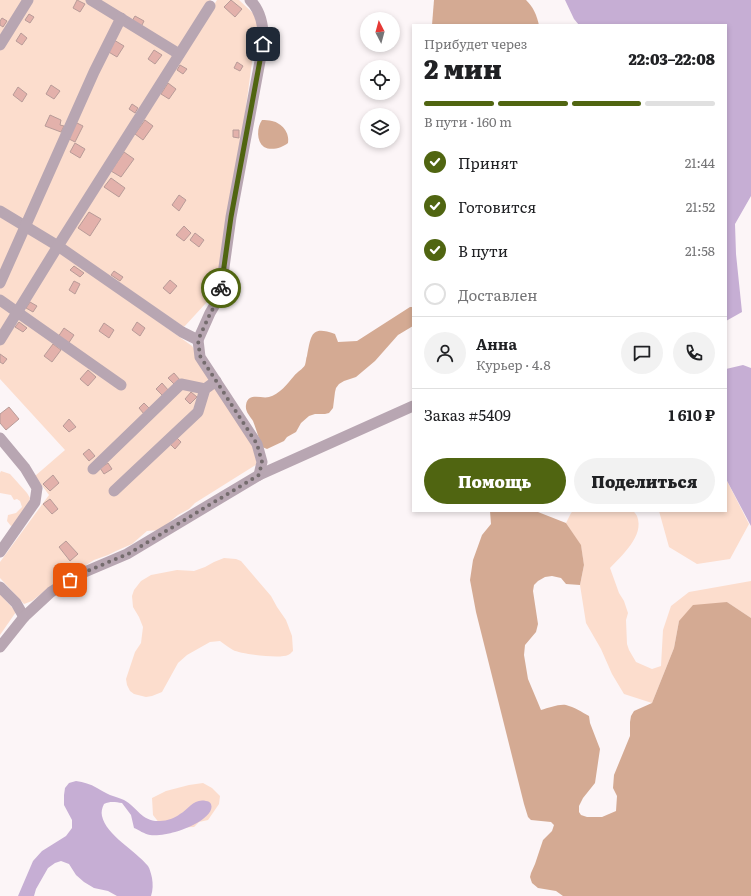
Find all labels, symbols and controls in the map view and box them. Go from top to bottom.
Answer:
north arrow [360,12,400,52]
map controls [360,12,400,148]
pin [246,27,280,61]
icon: home [252,33,274,55]
text: Прибудет через [424,34,527,53]
text: 22:03–22:08 [628,47,715,70]
text: 2 мин [424,48,502,87]
button: locate [360,60,400,100]
button: layers [360,108,400,148]
text: В пути · 160 m [424,112,512,131]
icon: check [424,151,446,173]
text: Принят [458,151,518,174]
text: 21:44 [685,153,715,172]
icon: check [424,195,446,217]
text: Готовится [458,195,536,218]
text: 21:52 [686,197,715,216]
icon: check [424,239,446,261]
text: В пути [458,239,508,262]
text: 21:58 [685,241,715,260]
courier [201,268,241,308]
icon: bike [210,277,232,299]
text: Доставлен [458,283,537,306]
button: person [424,332,466,374]
text: Анна [476,332,517,355]
button: chat [621,332,663,374]
button: phone [673,332,715,374]
text: Курьер · 4.8 [476,355,551,374]
text: Заказ #5409 [424,403,511,426]
text: 1 610 ₽ [669,403,715,426]
button: Помощь [424,458,566,504]
button: Поделиться [574,458,715,504]
pin [53,563,87,597]
icon: bag [59,569,81,591]

